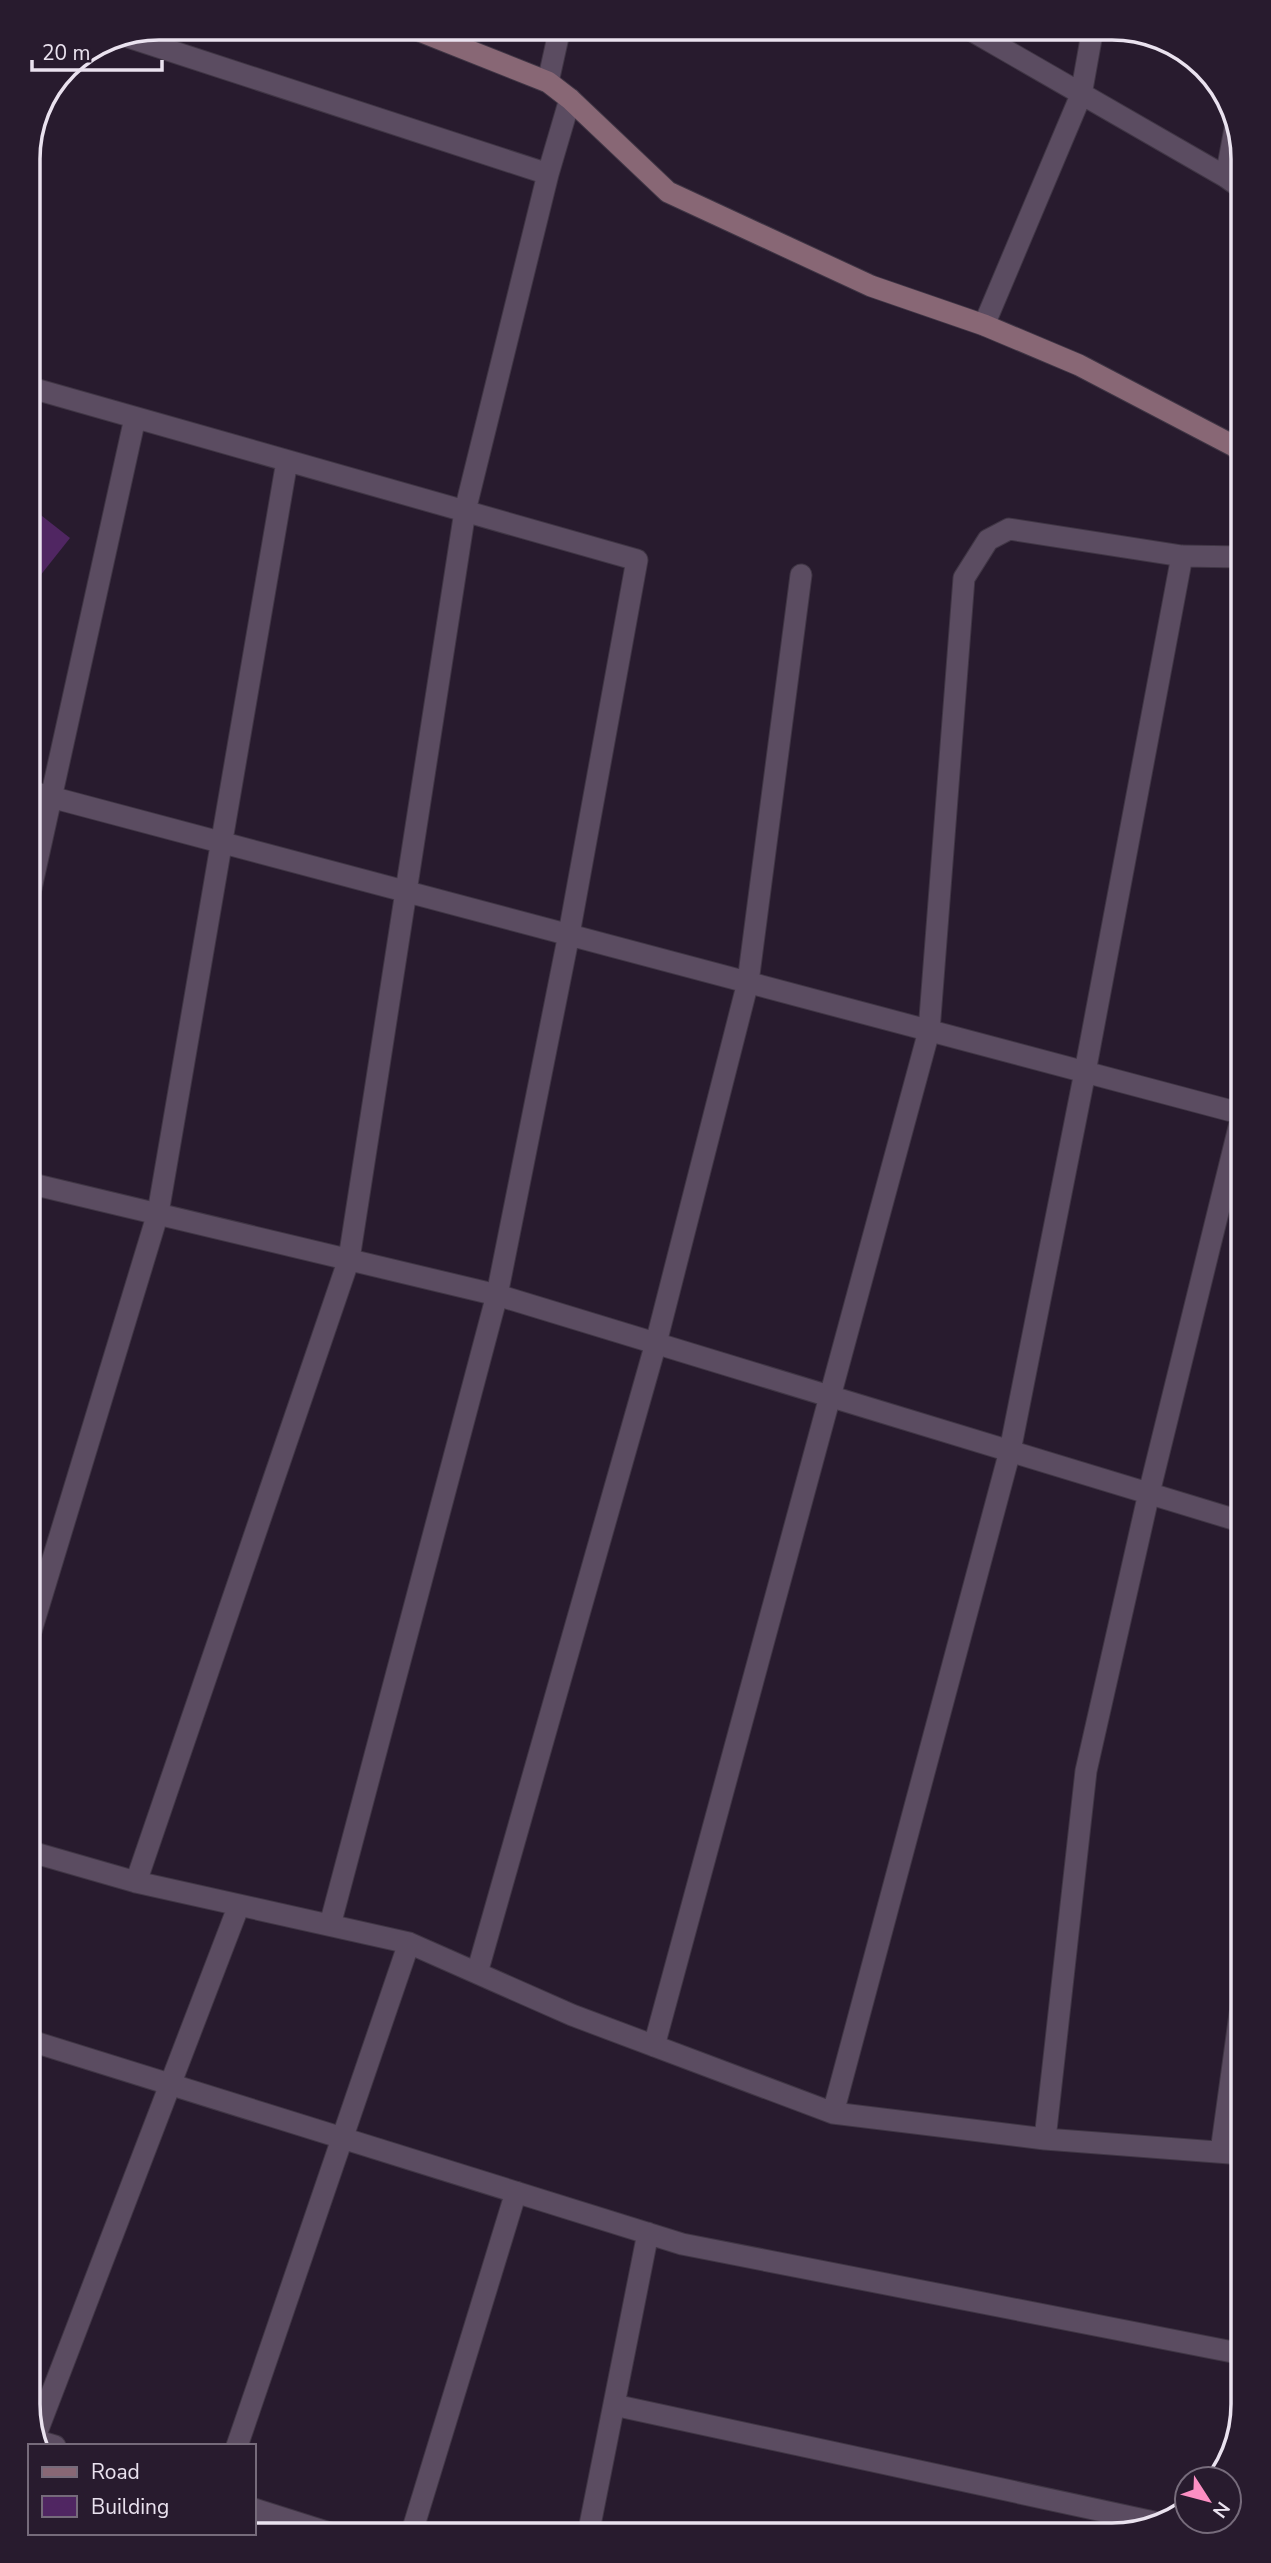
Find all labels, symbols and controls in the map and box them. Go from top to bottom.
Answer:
scale bar [32,28,161,72]
text: 20 m [42,39,91,67]
legend [28,2444,256,2535]
text: Road [91,2458,140,2486]
north arrow [1173,2465,1243,2535]
text: Building [91,2493,169,2521]
text: N [1206,2496,1236,2523]

